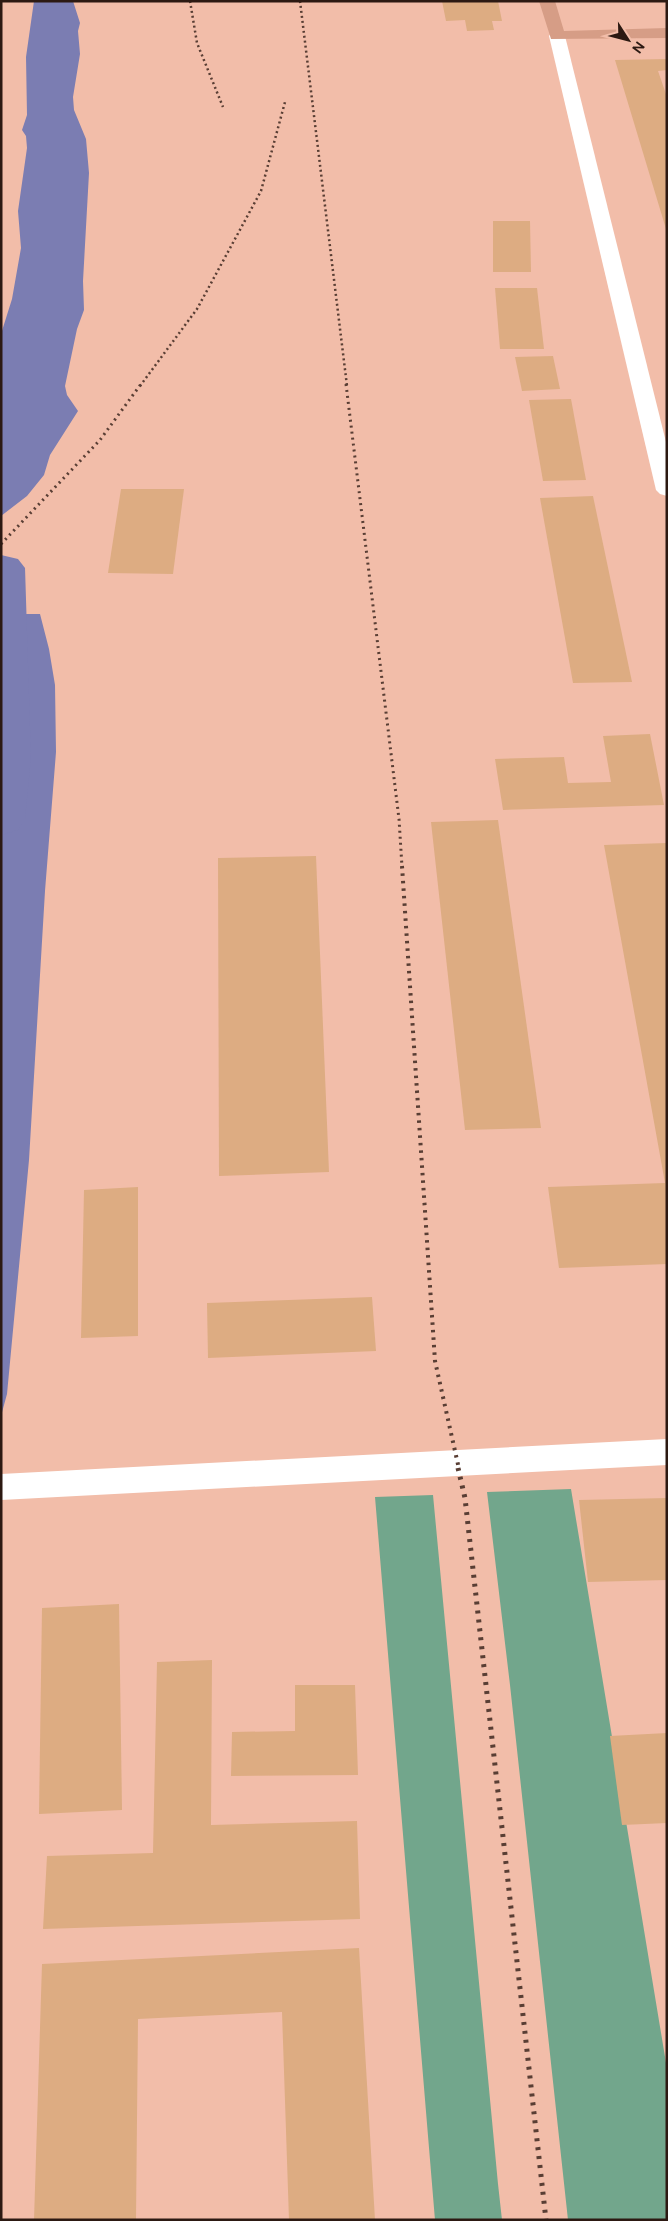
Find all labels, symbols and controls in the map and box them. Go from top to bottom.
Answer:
north arrow [603,15,653,65]
text: N [628,38,649,57]

